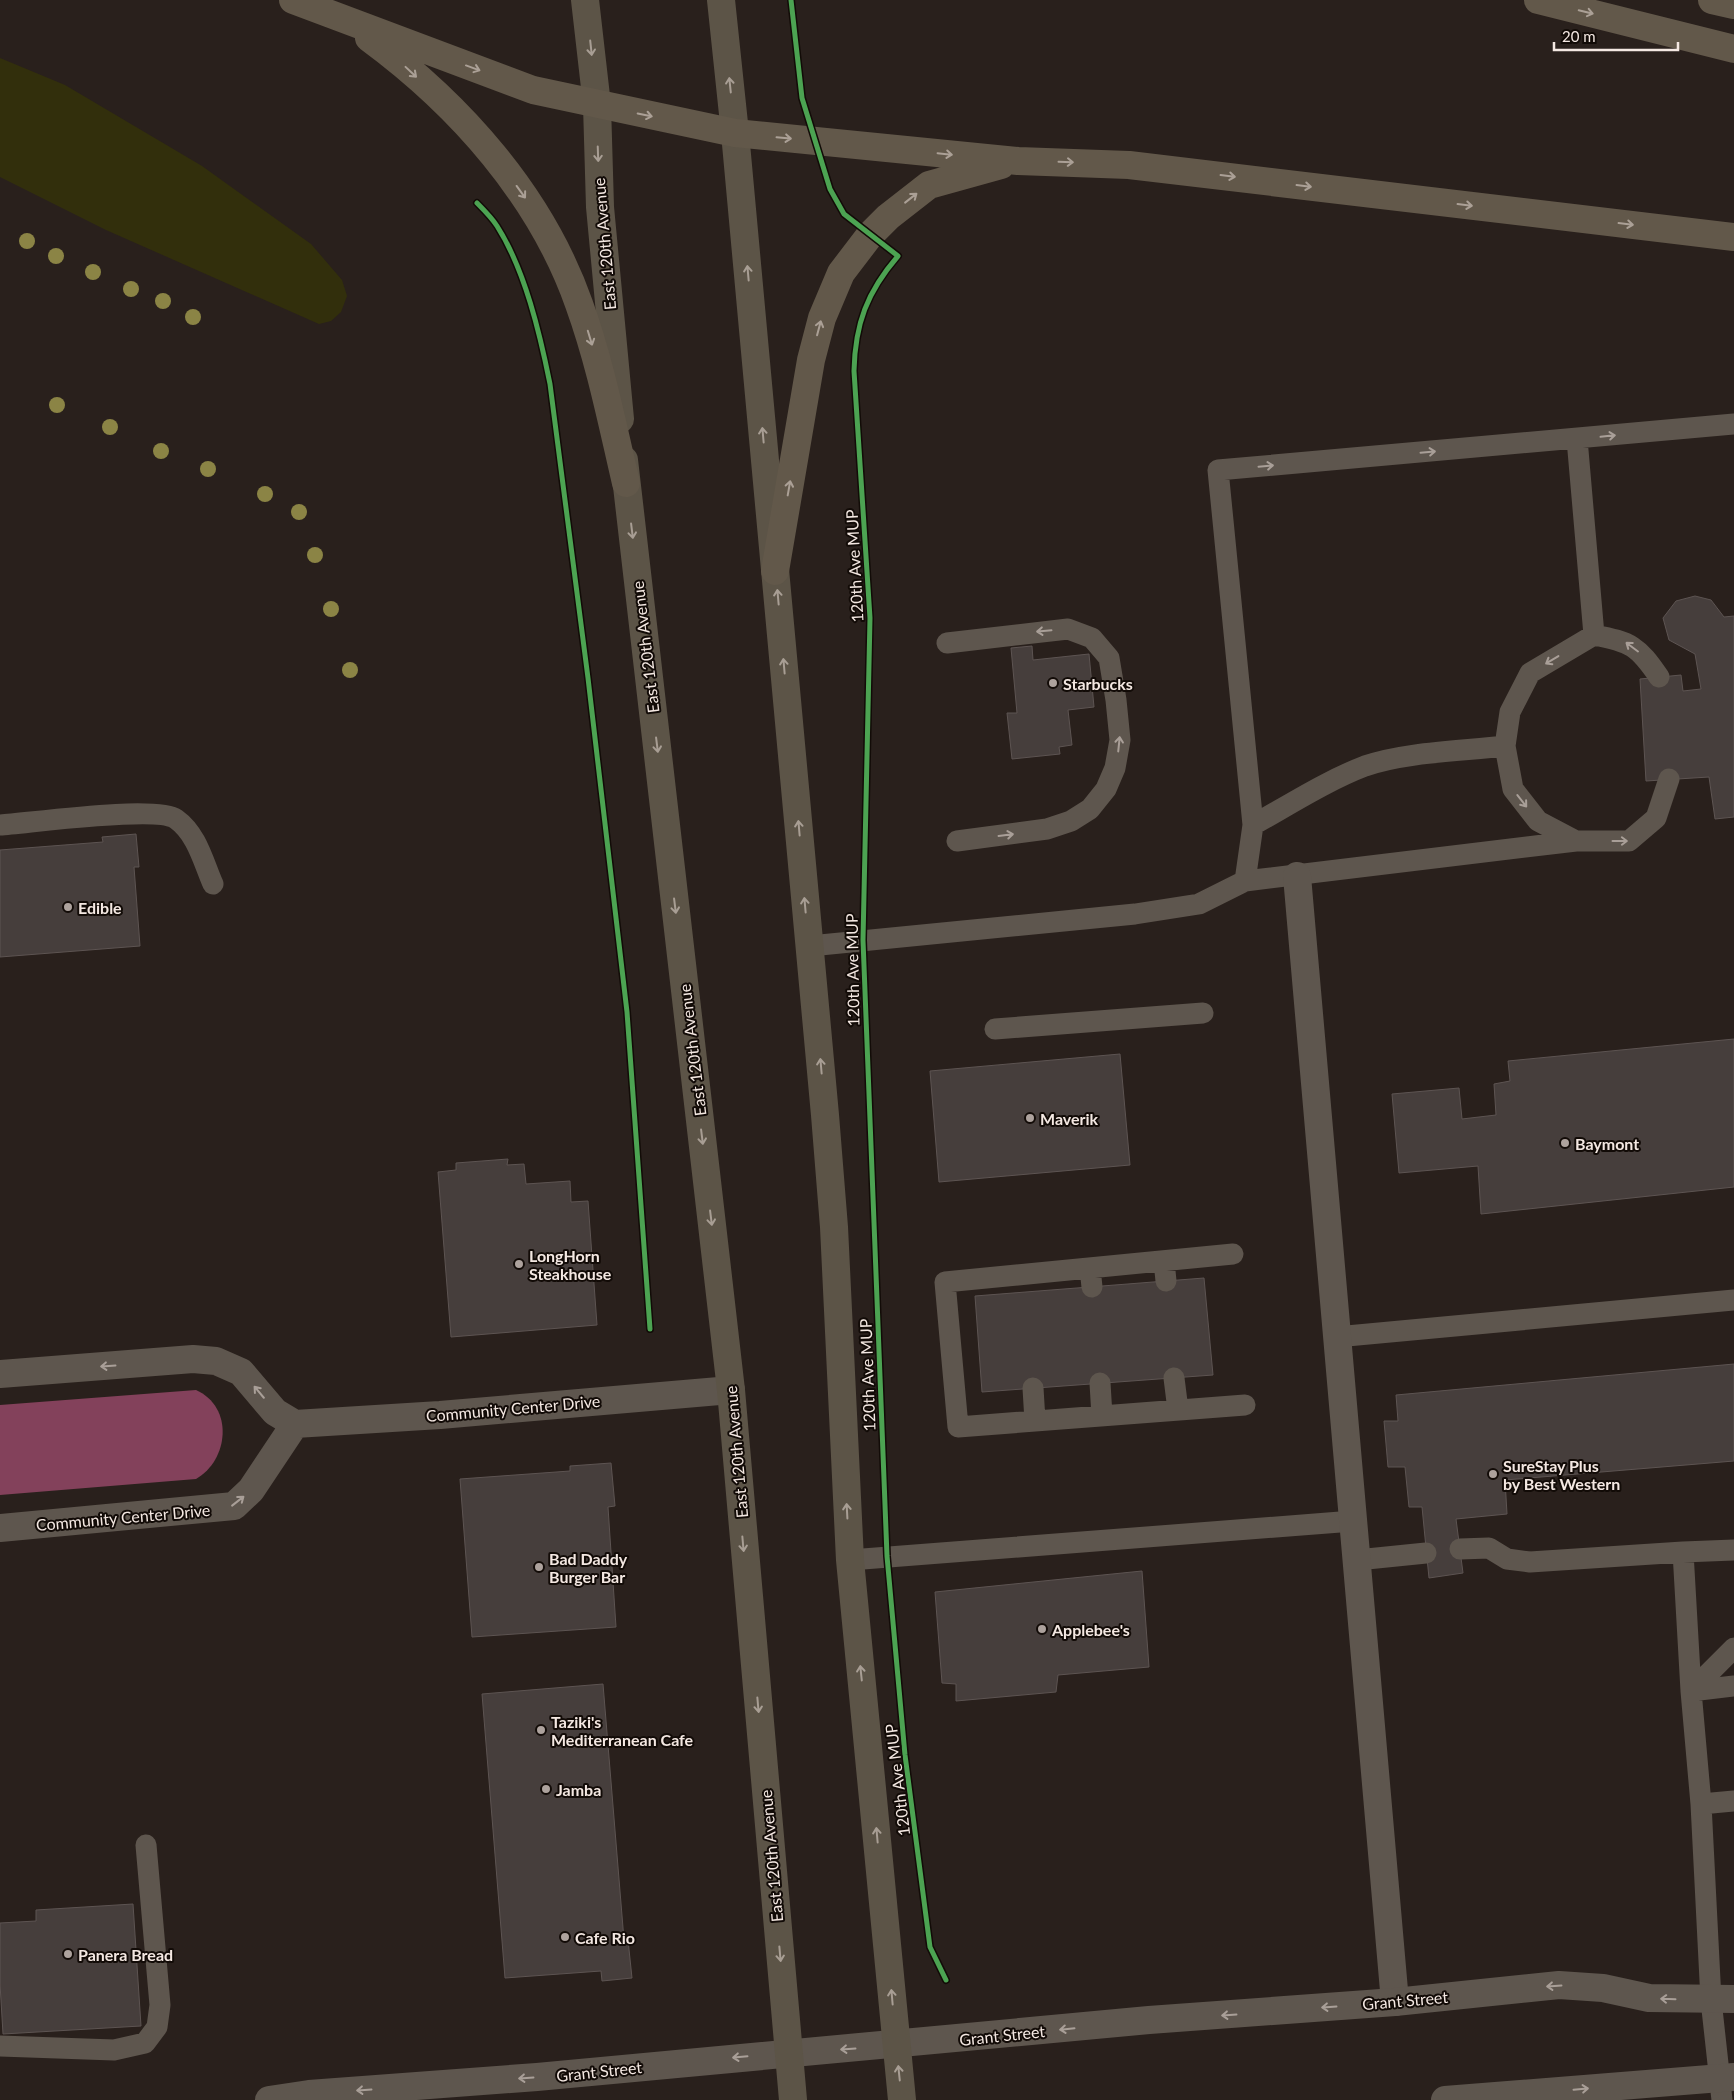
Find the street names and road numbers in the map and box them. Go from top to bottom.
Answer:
street label: East 120th Avenue [589,177,619,311]
street label: 120th Ave MUP [842,509,866,623]
street label: East 120th Avenue [627,580,663,714]
street label: 120th Ave MUP [842,913,862,1027]
street label: East 120th Avenue [674,983,710,1117]
street label: 120th Ave MUP [856,1318,878,1432]
street label: East 120th Avenue [721,1385,751,1519]
street label: Community Center Drive [425,1391,601,1425]
street label: Community Center Drive [35,1500,211,1534]
street label: 120th Ave MUP [881,1722,913,1837]
street label: East 120th Avenue [756,1789,786,1923]
street label: Grant Street [1361,1987,1449,2013]
street label: Grant Street [958,2021,1046,2049]
street label: Grant Street [555,2057,643,2085]

